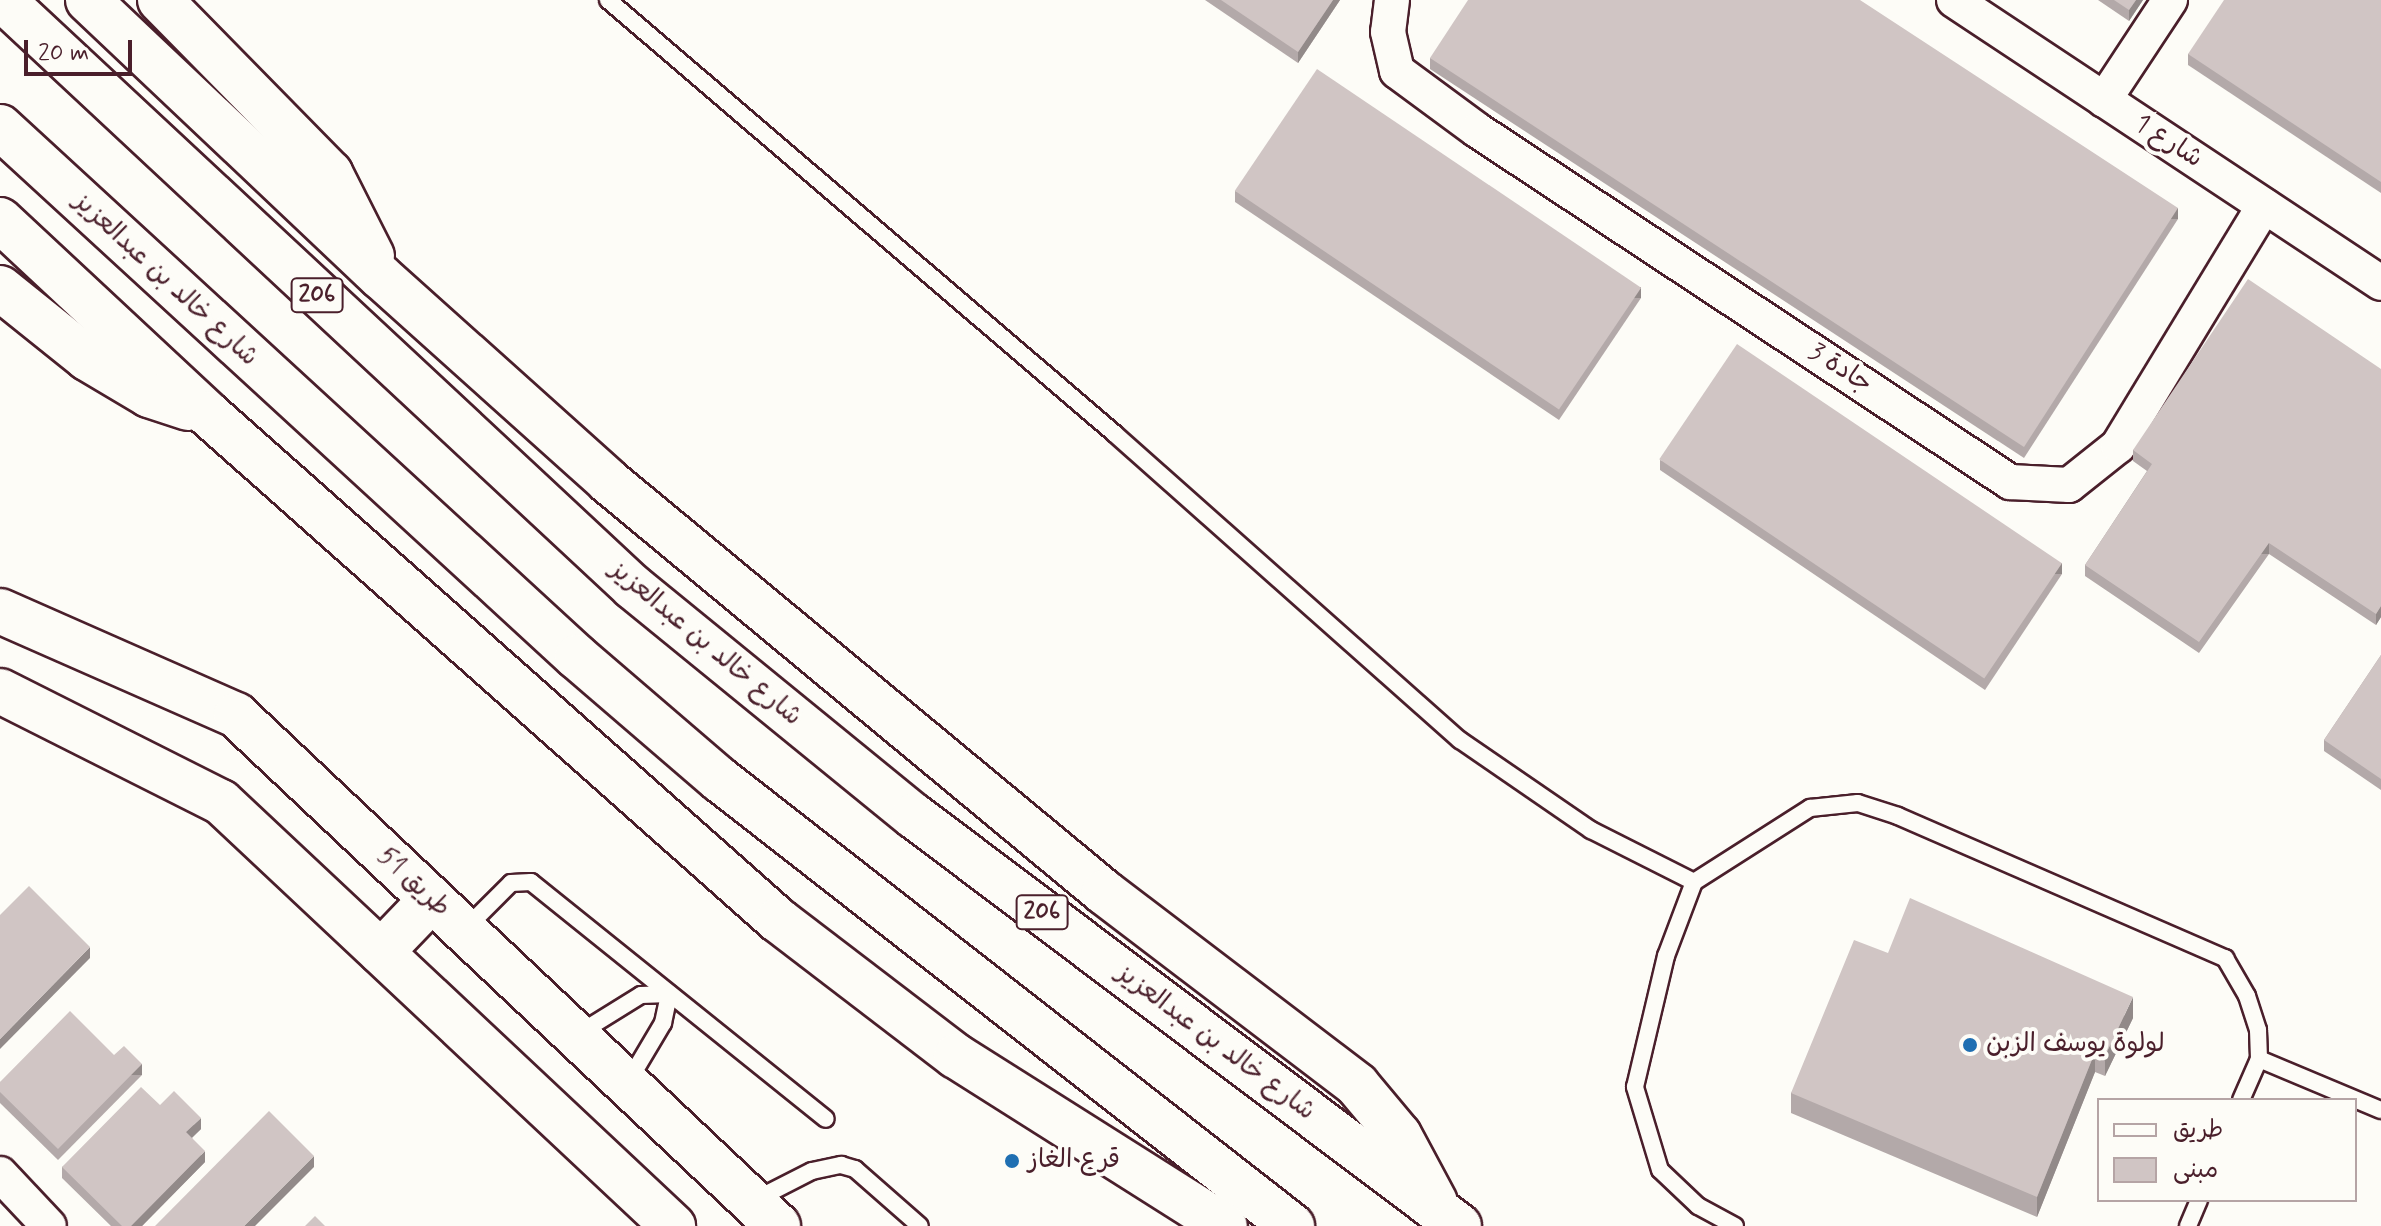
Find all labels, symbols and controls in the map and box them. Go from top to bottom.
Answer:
scale bar [28,24,136,74]
text: 20 m [38,38,89,69]
street label: شارع 1 [2128,109,2208,175]
street label: شارع خالد بن عبدالعزيز [66,186,264,374]
road number: 206 [289,275,345,315]
street label: جادة 3 [1802,337,1878,401]
street label: شارع خالد بن عبدالعزيز [603,555,807,733]
street label: طريق 51 [370,841,456,925]
road number: 206 [1014,892,1070,932]
street label: شارع خالد بن عبدالعزيز [1109,958,1321,1128]
place label: لولوة يوسف الزبن [1986,1029,2165,1061]
marker: لولوة يوسف الزبن [1961,1036,1979,1054]
legend [2097,1098,2357,1202]
text: طريق [2173,1115,2223,1146]
place label: قرع الغاز [1028,1145,1120,1177]
marker: قرع الغاز [1003,1152,1021,1170]
text: مبنى [2173,1155,2218,1186]

